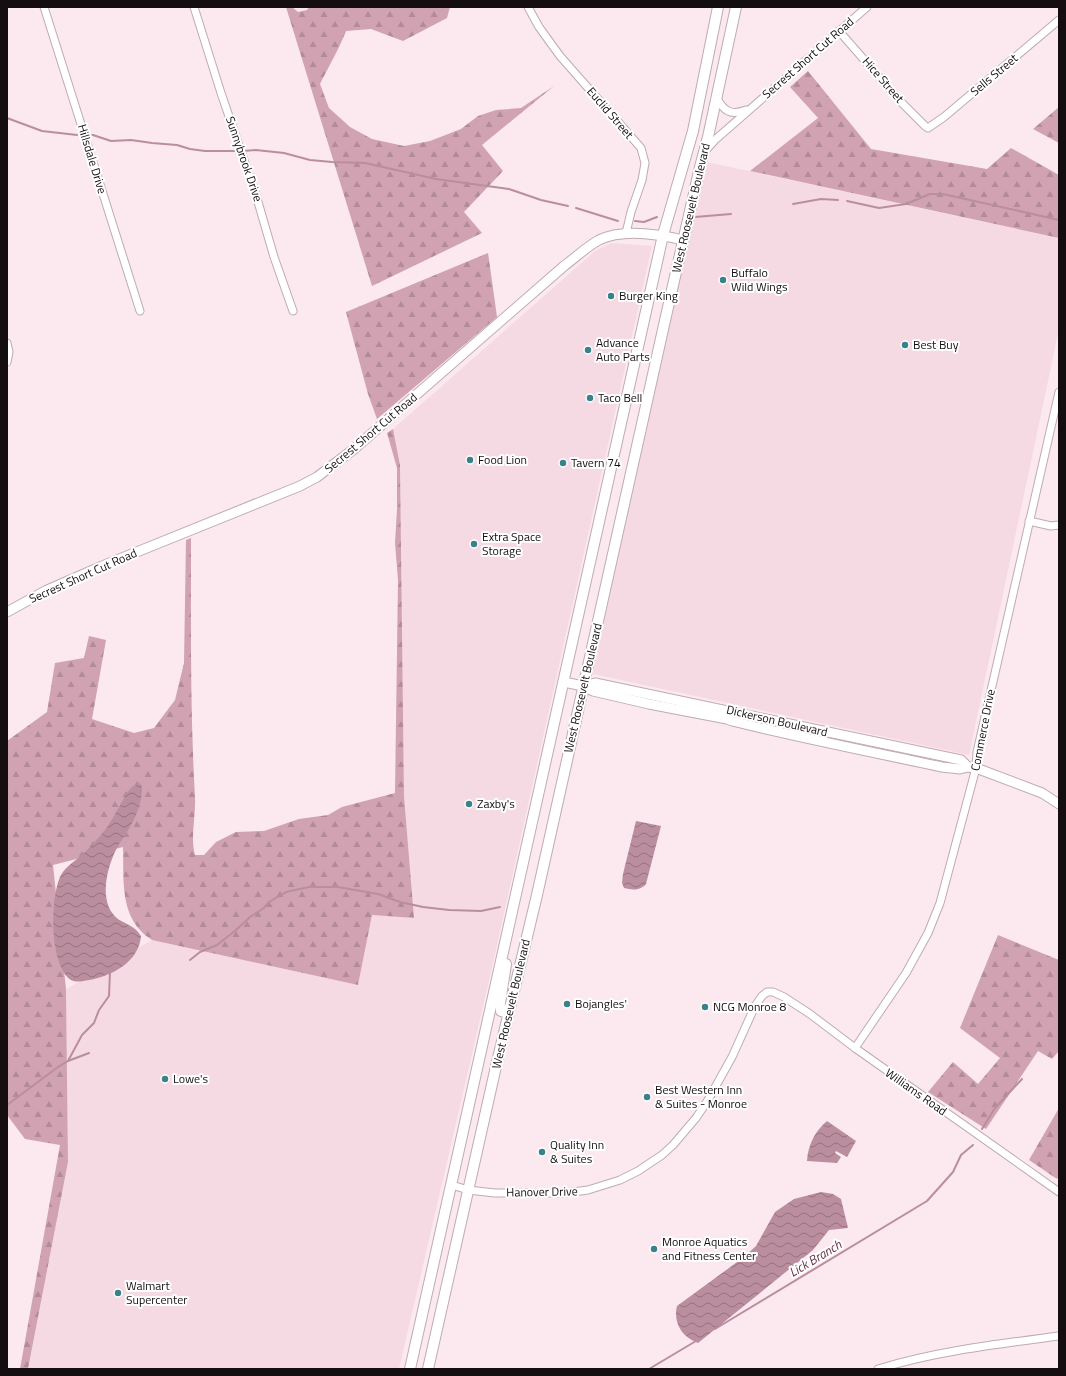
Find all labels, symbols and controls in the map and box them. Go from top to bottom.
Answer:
street label: Secrest Short Cut Road [758,12,858,103]
street label: Sells Street [966,48,1022,100]
street label: Hice Street [858,52,909,107]
street label: Euclid Street [582,82,639,143]
street label: Sunnybrook Drive [221,114,268,204]
street label: Hillsdale Drive [73,122,112,196]
street label: West Roosevelt Boulevard [666,141,715,275]
place label: Buffalo Wild Wings [731,263,788,296]
marker: Buffalo Wild Wings [718,275,728,285]
place label: Burger King [619,286,678,305]
marker: Burger King [606,291,616,301]
place label: Advance Auto Parts [596,333,650,366]
place label: Best Buy [913,335,959,354]
marker: Best Buy [900,340,910,350]
marker: Advance Auto Parts [583,345,593,355]
street label: Secrest Short Cut Road [320,388,421,477]
place label: Taco Bell [598,388,642,407]
marker: Taco Bell [585,393,595,403]
place label: Food Lion [478,450,527,469]
place label: Tavern 74 [571,453,621,472]
marker: Food Lion [465,455,475,465]
marker: Tavern 74 [558,458,568,468]
place label: Extra Space Storage [482,527,541,560]
marker: Extra Space Storage [469,539,479,549]
street label: Secrest Short Cut Road [26,543,140,608]
street label: West Roosevelt Boulevard [558,621,607,755]
street label: Commerce Drive [965,687,1000,772]
street label: Dickerson Boulevard [725,700,830,741]
place label: Zaxby's [477,794,515,813]
marker: Zaxby's [464,799,474,809]
street label: West Roosevelt Boulevard [486,937,535,1071]
place label: Bojangles' [575,994,627,1013]
place label: NCG Monroe 8 [713,997,786,1016]
marker: Bojangles' [562,999,572,1009]
marker: NCG Monroe 8 [700,1002,710,1012]
street label: Williams Road [881,1063,951,1120]
place label: Lowe's [173,1069,208,1088]
marker: Lowe's [160,1074,170,1084]
place label: Best Western Inn & Suites - Monroe [655,1080,747,1113]
marker: Best Western Inn & Suites - Monroe [642,1092,652,1102]
place label: Quality Inn & Suites [550,1135,604,1168]
marker: Quality Inn & Suites [537,1147,547,1157]
street label: Hanover Drive [506,1181,578,1202]
place label: Monroe Aquatics and Fitness Center [662,1232,756,1265]
water label: Lick Branch [785,1234,846,1282]
marker: Monroe Aquatics and Fitness Center [649,1244,659,1254]
place label: Walmart Supercenter [126,1276,187,1309]
marker: Walmart Supercenter [113,1288,123,1298]

